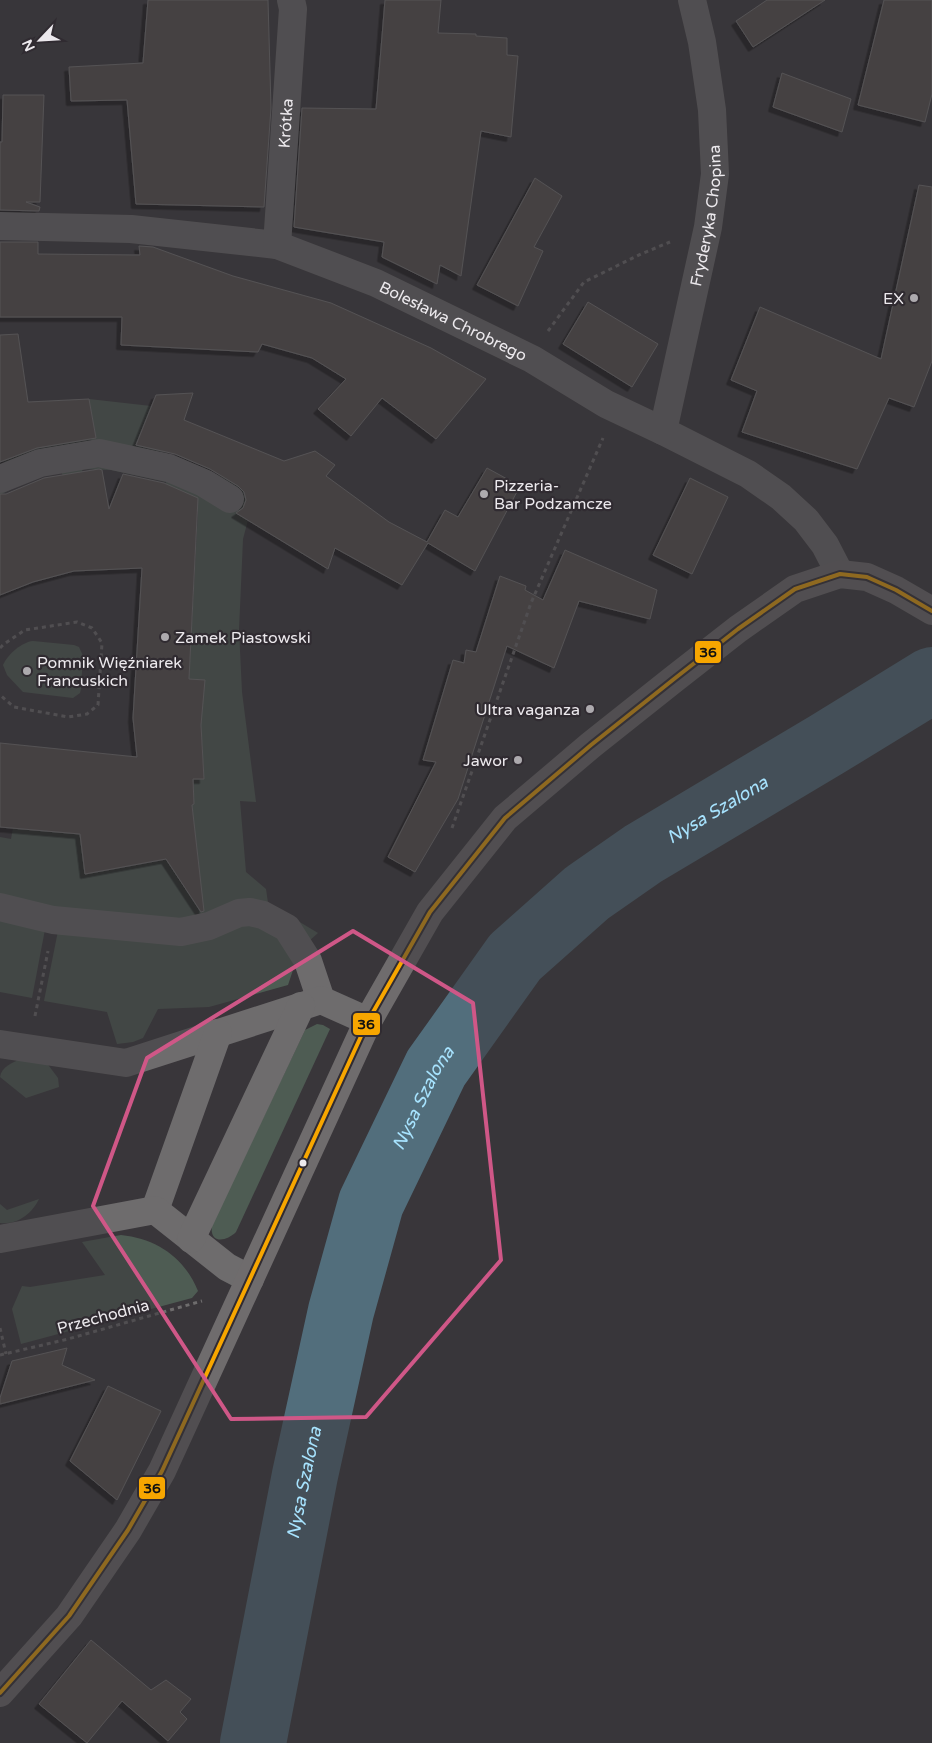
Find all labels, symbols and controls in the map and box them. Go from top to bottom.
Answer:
north arrow [15,15,65,65]
text: N [19,37,39,54]
street label: Krótka [275,98,298,149]
street label: Fryderyka Chopina [686,144,726,288]
street label: Bolesława Chrobrego [376,277,530,366]
place label: EX [883,289,904,309]
marker: EX [908,292,920,304]
place label: Pizzeria- Bar Podzamcze [494,476,612,514]
marker: Pizzeria- Bar Podzamcze [478,488,490,500]
place label: Zamek Piastowski [175,628,311,648]
marker: Zamek Piastowski [159,631,171,643]
line badge: 36 [694,640,722,664]
text: 36 [699,644,717,661]
place label: Pomnik Więźniarek Francuskich [37,653,182,691]
marker: Pomnik Więźniarek Francuskich [21,665,33,677]
place label: Ultra vaganza [476,700,580,720]
marker: Ultra vaganza [584,703,596,715]
place label: Jawor [463,751,509,771]
marker: Jawor [512,754,524,766]
water label: Nysa Szalona [663,771,773,848]
line badge: 36 [352,1012,381,1036]
text: 36 [357,1016,375,1033]
water label: Nysa Szalona [387,1041,460,1154]
unlabelled marker [298,1158,308,1168]
street label: Przechodnia [55,1295,152,1339]
water label: Nysa Szalona [282,1424,326,1541]
line badge: 36 [138,1476,166,1500]
text: 36 [143,1480,161,1497]

